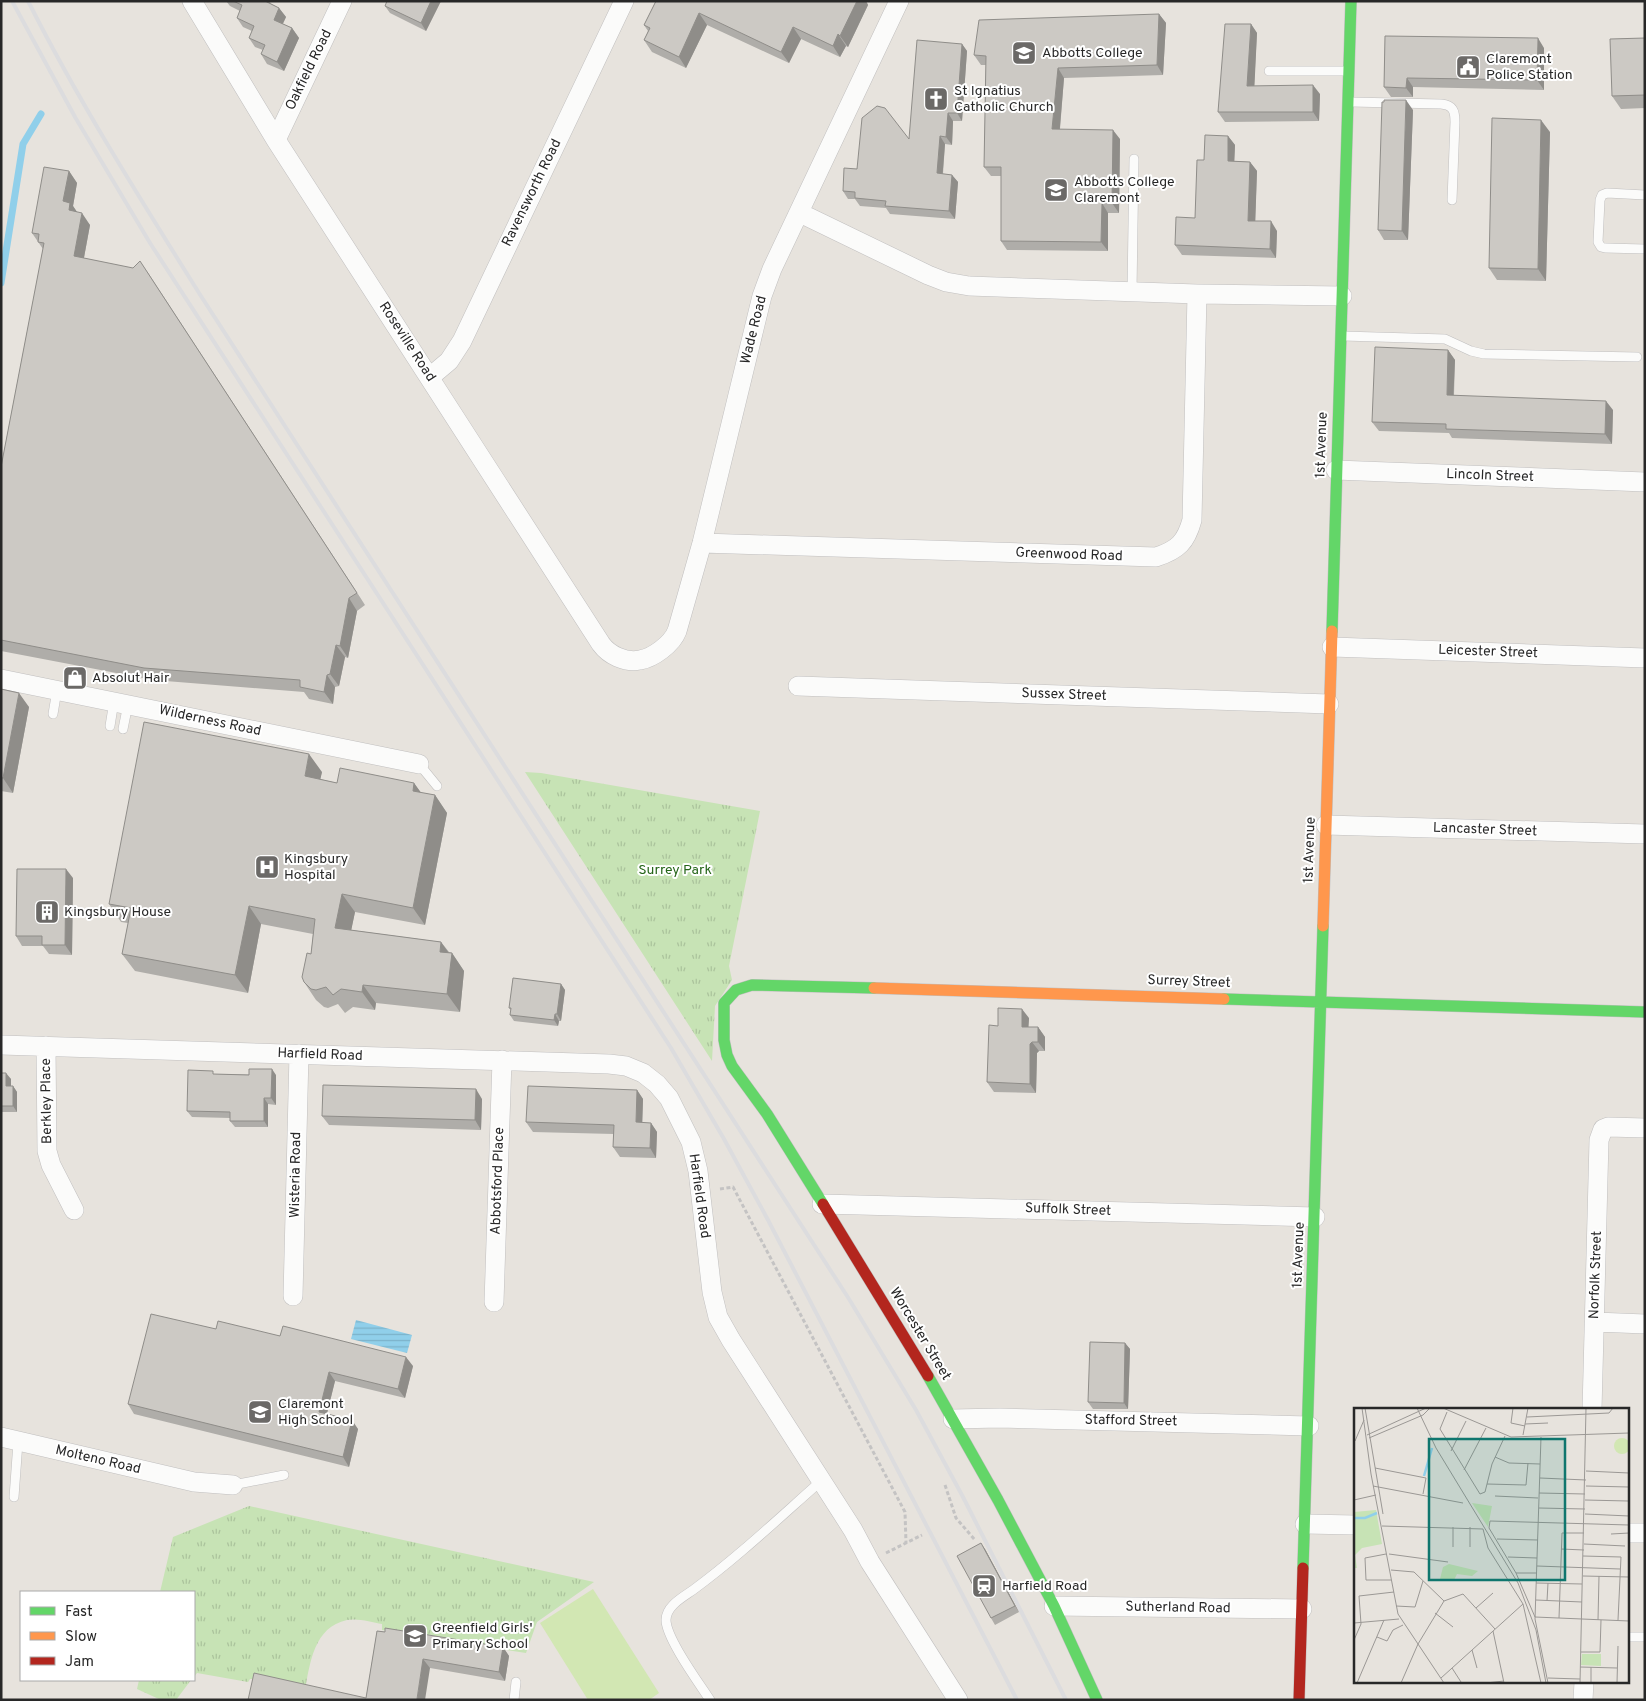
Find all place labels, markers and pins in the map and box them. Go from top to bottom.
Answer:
school or university icon: Abbotts College [1011,40,1037,66]
place label: Abbotts College [1042,45,1143,62]
place label: Claremont Police Station [1486,51,1573,84]
public building icon: Claremont Police Station [1455,54,1481,80]
place label: St Ignatius Catholic Church [954,83,1054,116]
church icon: St Ignatius Catholic Church [923,86,949,112]
place label: Abbotts College Claremont [1074,174,1175,207]
school or university icon: Abbotts College Claremont [1043,177,1069,203]
shop icon: Absolut Hair [62,665,88,691]
place label: Absolut Hair [92,670,170,687]
place label: Kingsbury Hospital [284,851,348,884]
hospital icon: Kingsbury Hospital [254,854,280,880]
building icon: Kingsbury House [34,899,60,925]
place label: Kingsbury House [64,904,171,921]
place label: Claremont High School [278,1396,353,1429]
school or university icon: Claremont High School [247,1399,273,1425]
station icon: Harfield Road [971,1573,997,1599]
place label: Harfield Road [1002,1578,1087,1595]
place label: Greenfield Girls' Primary School [432,1620,532,1653]
school or university icon: Greenfield Girls' Primary School [402,1623,428,1649]

